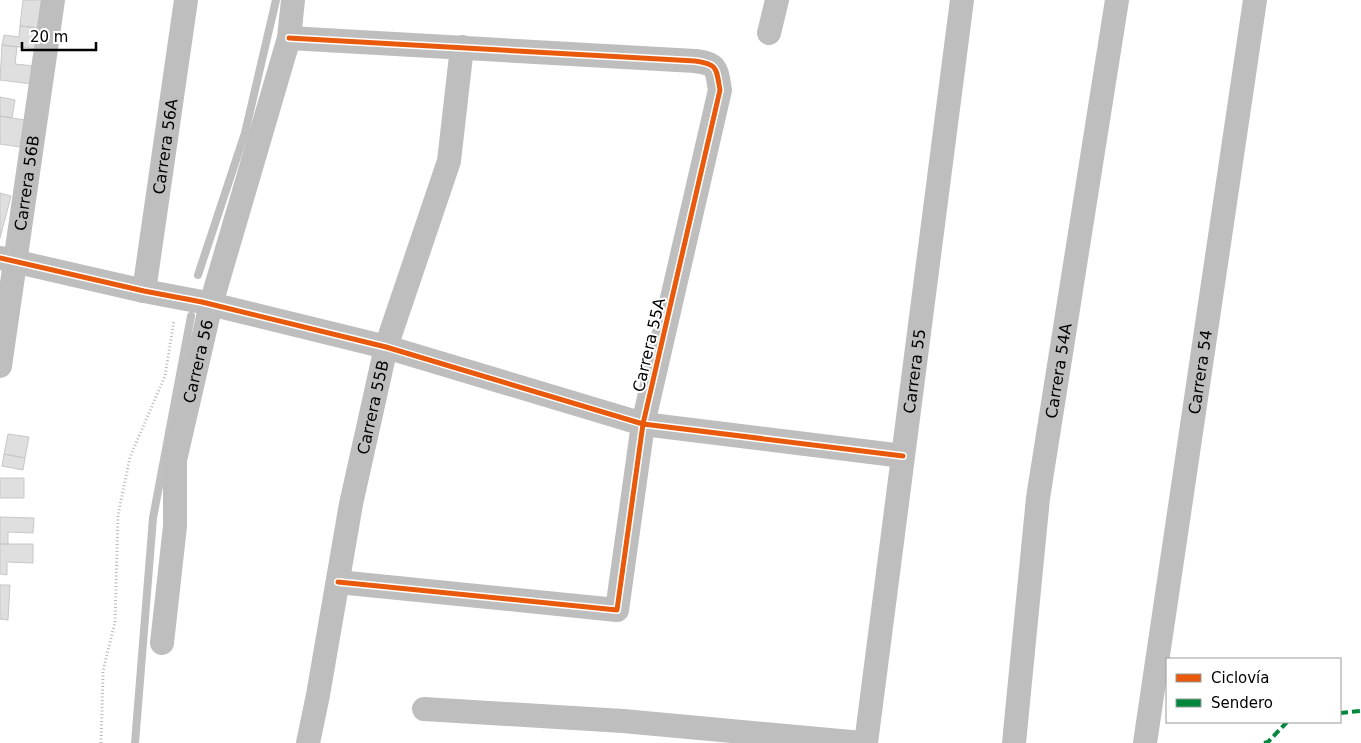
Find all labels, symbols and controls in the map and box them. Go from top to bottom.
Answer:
scale bar [22,20,96,52]
text: 20 m [30,28,68,46]
street label: Carrera 56A [149,98,181,195]
street label: Carrera 56B [10,134,43,232]
street label: Carrera 55A [629,296,669,394]
street label: Carrera 56 [179,318,217,405]
street label: Carrera 54A [1041,322,1075,420]
street label: Carrera 55 [899,328,929,415]
street label: Carrera 54 [1184,329,1216,416]
street label: Carrera 55B [353,358,392,456]
legend [1166,658,1341,723]
text: Ciclovía [1211,669,1269,687]
text: Sendero [1211,694,1273,712]

